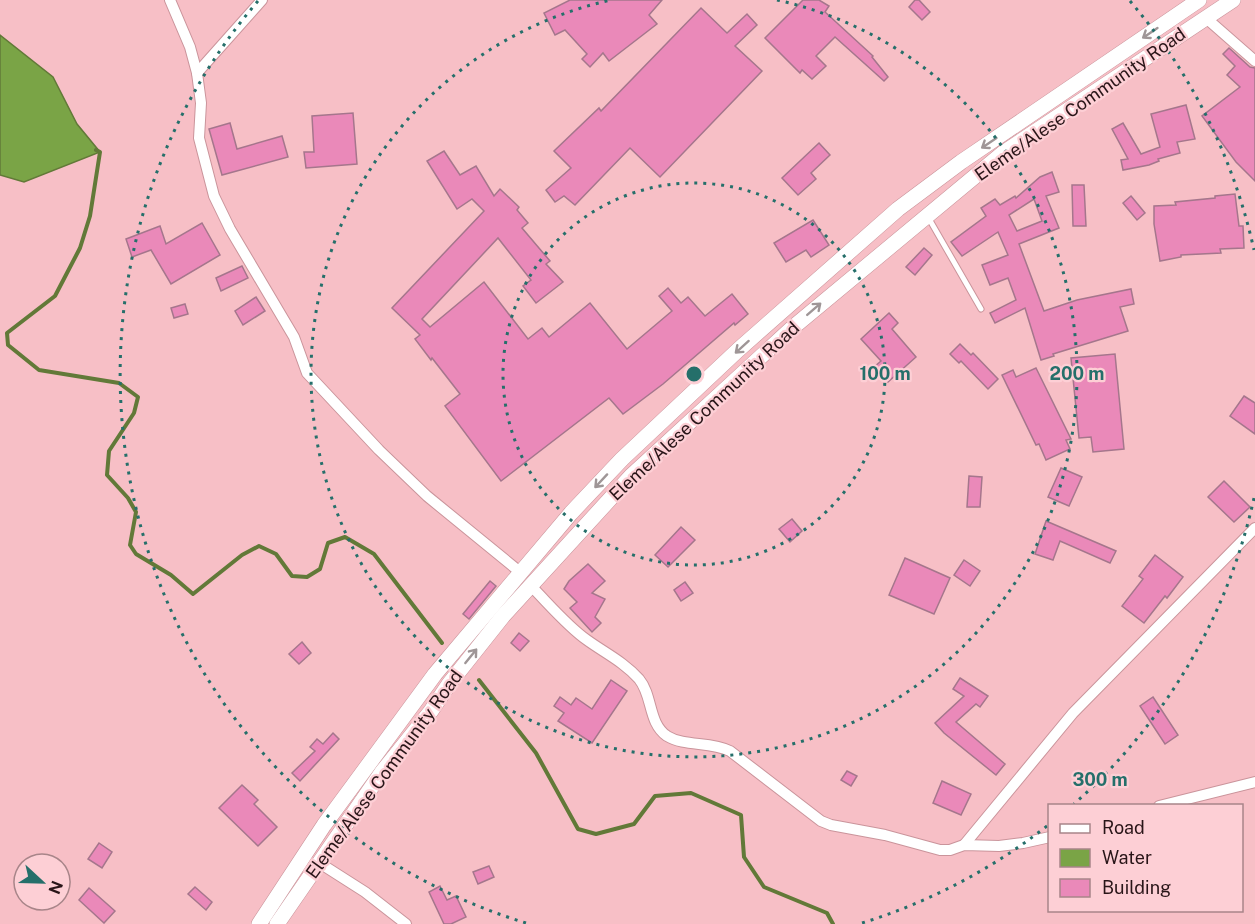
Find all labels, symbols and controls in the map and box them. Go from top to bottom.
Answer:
street label: Eleme/Alese Community Road [971,23,1189,185]
one-way arrow [1142,26,1159,39]
one-way arrow [981,136,998,149]
one-way arrow [806,302,822,316]
street label: Eleme/Alese Community Road [605,317,803,505]
one-way arrow [735,340,750,354]
text: 100 m [859,363,911,384]
text: 200 m [1050,363,1104,384]
centre of rings [684,364,704,384]
one-way arrow [594,474,608,489]
one-way arrow [465,648,478,664]
street label: Eleme/Alese Community Road [301,666,467,882]
text: 300 m [1072,769,1128,790]
legend [1048,804,1243,912]
text: Road [1102,817,1145,838]
text: Water [1102,847,1152,868]
north arrow [12,852,72,912]
text: Building [1102,877,1171,898]
text: N [44,878,67,897]

